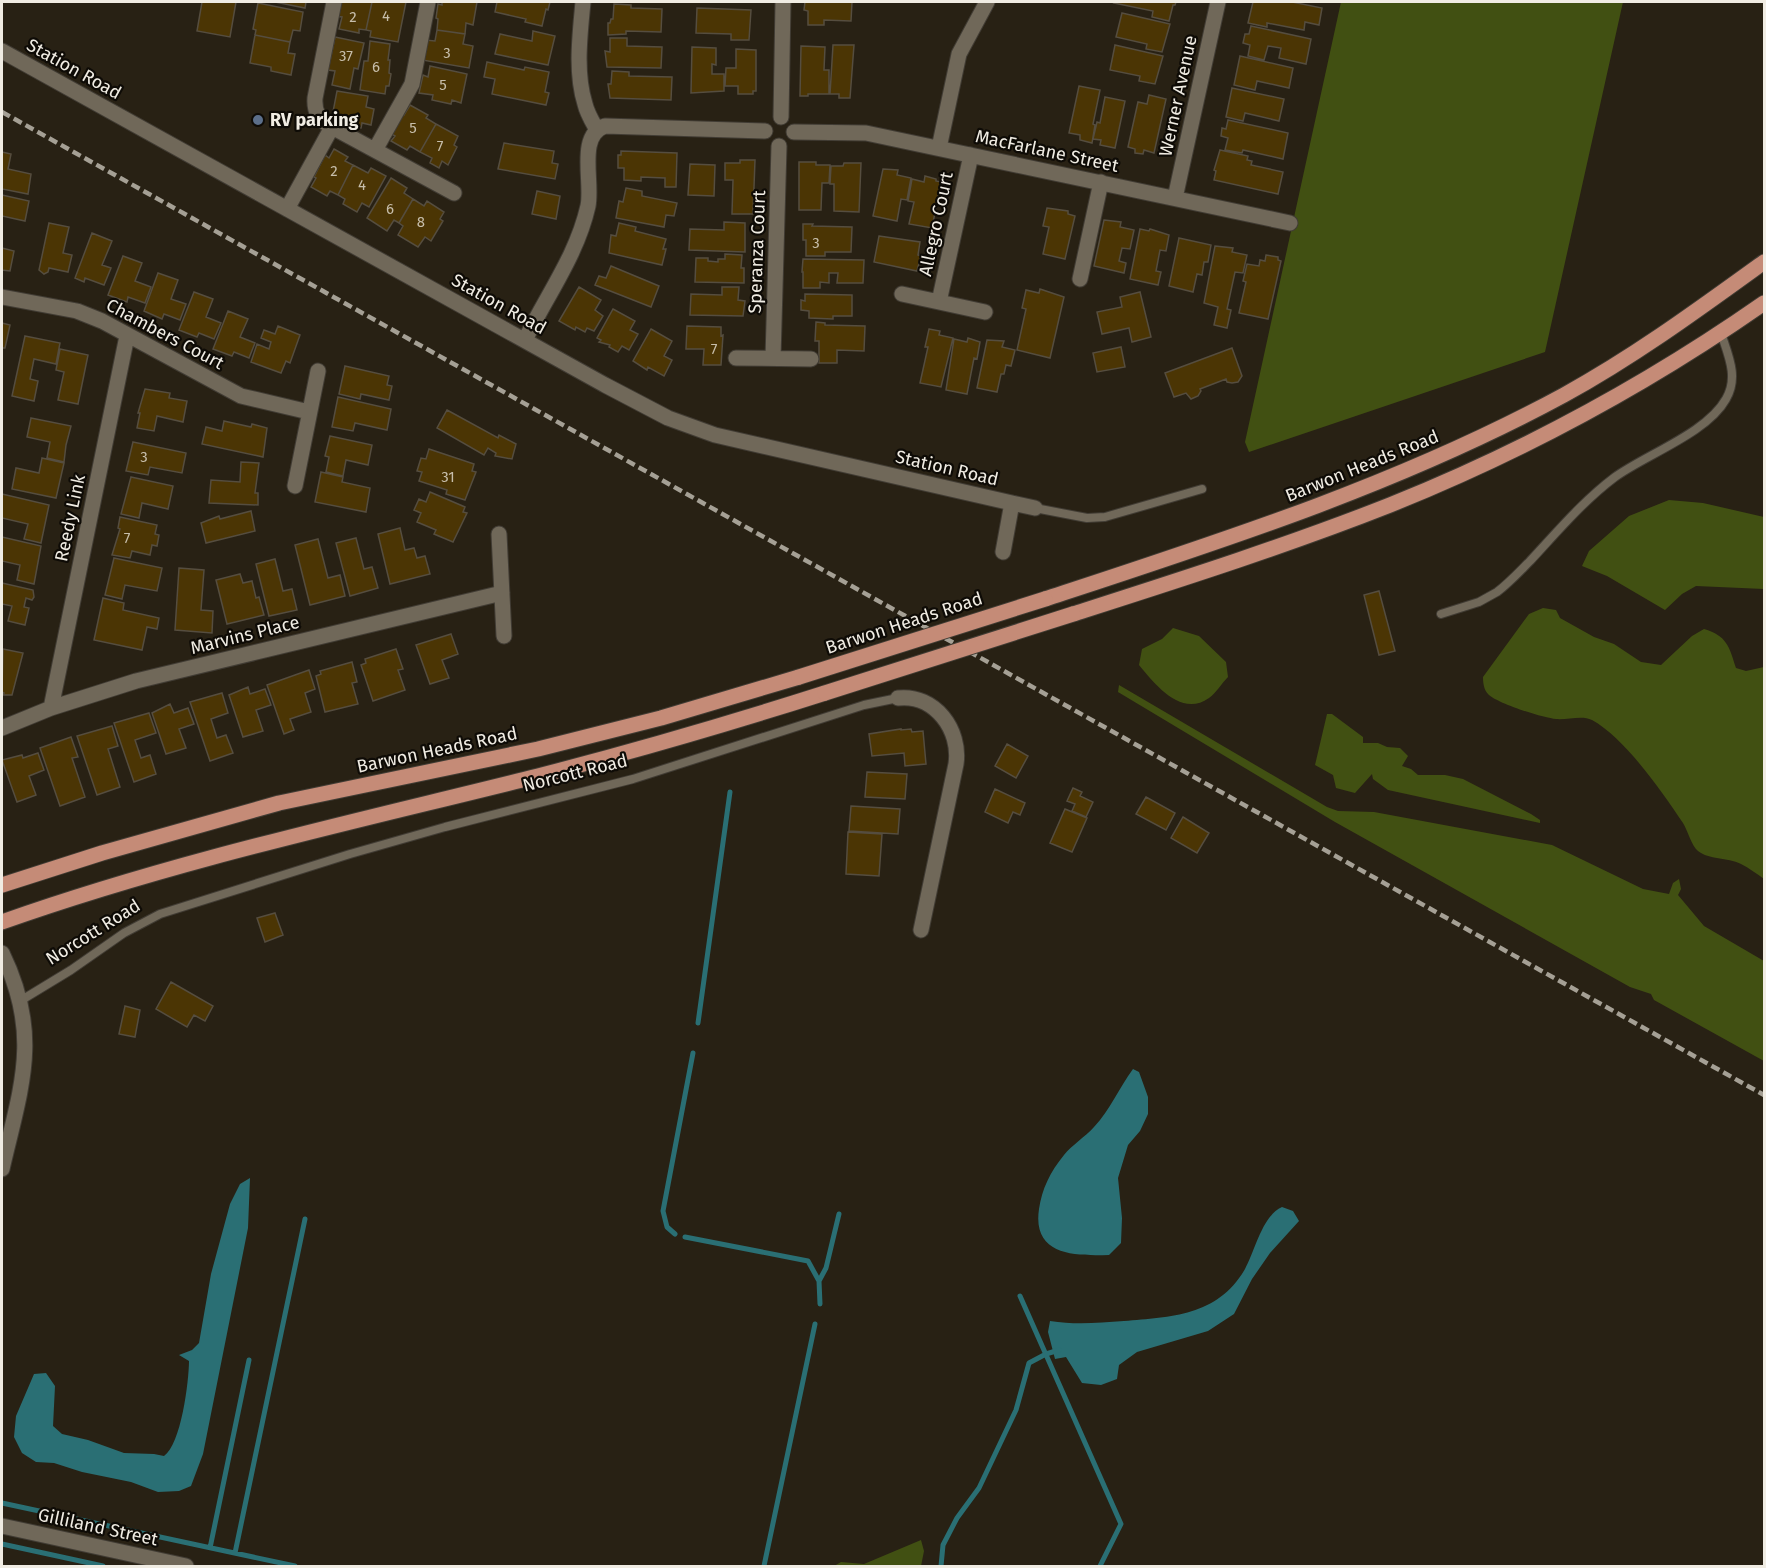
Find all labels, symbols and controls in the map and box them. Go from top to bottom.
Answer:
house number: 4 [382,7,390,25]
house number: 2 [349,8,357,26]
street label: Werner Avenue [1154,33,1202,159]
street label: Station Road [23,34,125,104]
house number: 3 [443,44,451,62]
house number: 37 [339,47,353,65]
house number: 6 [372,58,380,76]
house number: 5 [439,76,447,94]
place label: RV parking [270,109,359,131]
marker: RV parking [251,113,265,127]
house number: 5 [409,119,417,137]
street label: MacFarlane Street [973,125,1121,177]
house number: 7 [437,137,444,155]
house number: 2 [330,162,338,180]
street label: Allegro Court [914,169,958,278]
house number: 4 [358,176,366,194]
street label: Speranza Court [744,190,770,314]
house number: 6 [386,200,394,218]
house number: 8 [417,213,425,231]
house number: 3 [812,234,820,252]
street label: Station Road [448,269,550,339]
street label: Chambers Court [102,294,228,375]
house number: 7 [711,340,718,358]
street label: Barwon Heads Road [1282,425,1442,507]
street label: Station Road [893,445,1001,491]
house number: 3 [140,448,148,466]
house number: 31 [441,468,455,486]
street label: Reedy Link [50,472,90,564]
house number: 7 [124,529,131,547]
street label: Barwon Heads Road [823,587,985,659]
street label: Marvins Place [188,611,302,659]
street label: Barwon Heads Road [355,722,519,778]
street label: Norcott Road [520,749,630,797]
street label: Norcott Road [42,894,144,970]
street label: Gilliland Street [36,1504,160,1551]

